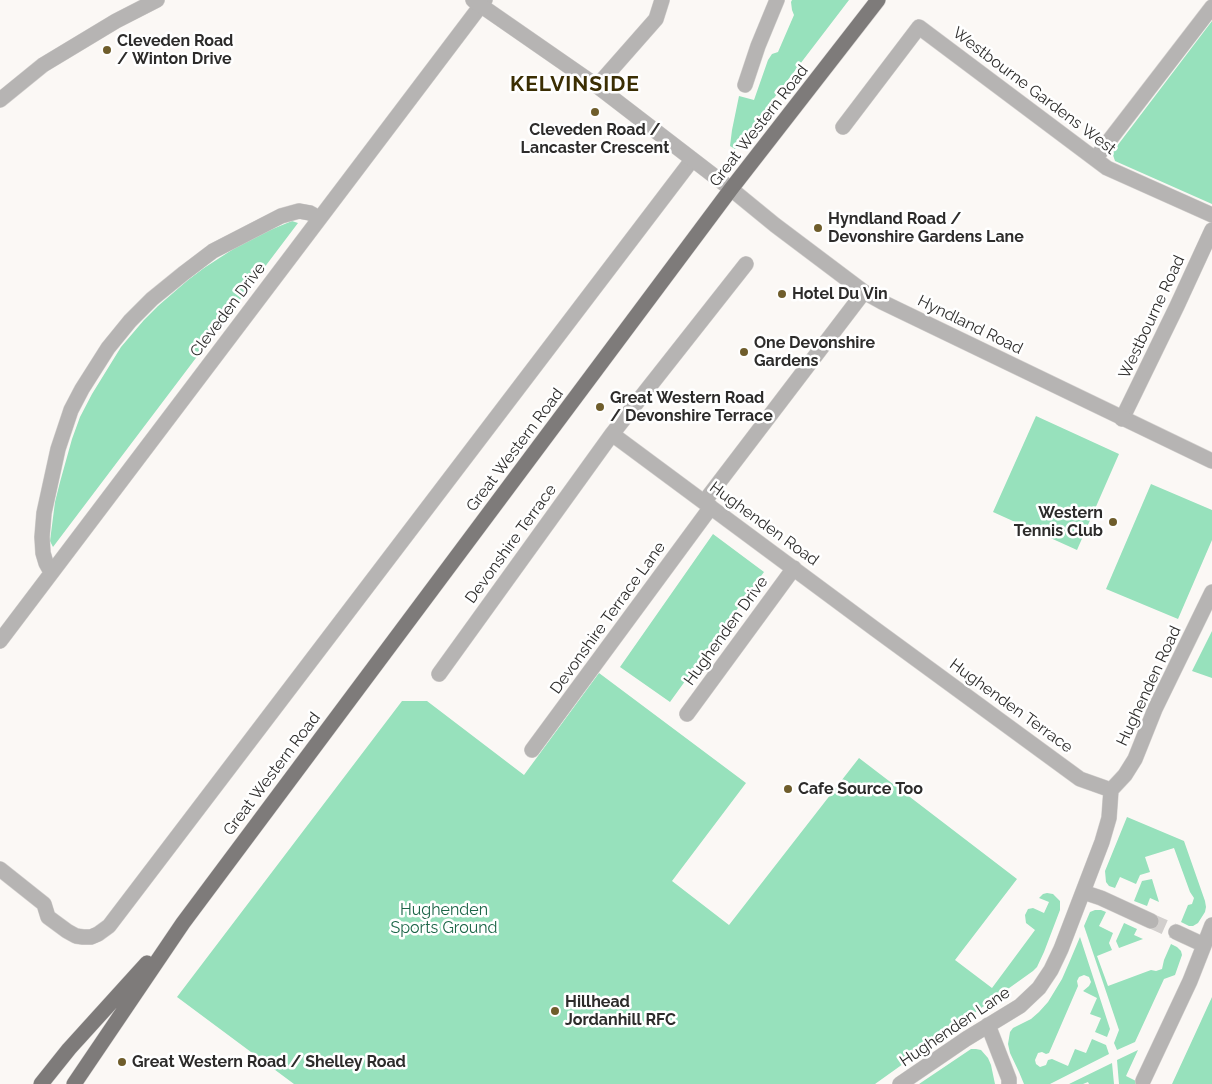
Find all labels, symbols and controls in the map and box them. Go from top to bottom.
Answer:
street label: Westbourne Gardens West [948,23,1120,159]
place label: Cleveden Road / Winton Drive [117,31,233,69]
marker: Cleveden Road / Winton Drive [101,44,113,56]
street label: Great Western Road [706,61,812,191]
district label: KELVINSIDE [509,72,641,98]
marker: Cleveden Road / Lancaster Crescent [589,106,601,118]
place label: Cleveden Road / Lancaster Crescent [521,120,669,158]
place label: Hyndland Road / Devonshire Gardens Lane [828,209,1024,247]
marker: Hyndland Road / Devonshire Gardens Lane [812,222,824,234]
street label: Westbourne Road [1115,252,1189,382]
street label: Cleveden Drive [186,259,270,361]
place label: Hotel Du Vin [792,284,888,304]
marker: Hotel Du Vin [776,288,788,300]
street label: Hyndland Road [914,291,1026,359]
place label: One Devonshire Gardens [754,333,875,371]
marker: One Devonshire Gardens [738,346,750,358]
street label: Great Western Road [462,385,568,515]
place label: Great Western Road / Devonshire Terrace [610,388,773,426]
marker: Great Western Road / Devonshire Terrace [594,401,606,413]
street label: Hughenden Road [706,478,822,570]
street label: Devonshire Terrace [461,481,561,607]
place label: Western Tennis Club [1014,503,1103,541]
marker: Western Tennis Club [1107,516,1119,528]
street label: Devonshire Terrace Lane [546,538,670,698]
street label: Hughenden Drive [680,573,772,689]
street label: Hughenden Road [1113,623,1185,749]
street label: Hughenden Terrace [946,655,1076,757]
street label: Great Western Road [219,709,325,839]
place label: Cafe Source Too [798,779,923,799]
marker: Cafe Source Too [782,783,794,795]
park label: Hughenden Sports Ground [390,900,498,938]
street label: Hughenden Lane [896,983,1014,1071]
place label: Hillhead Jordanhill RFC [565,992,676,1030]
marker: Hillhead Jordanhill RFC [549,1005,561,1017]
place label: Great Western Road / Shelley Road [132,1052,406,1072]
marker: Great Western Road / Shelley Road [116,1056,128,1068]

